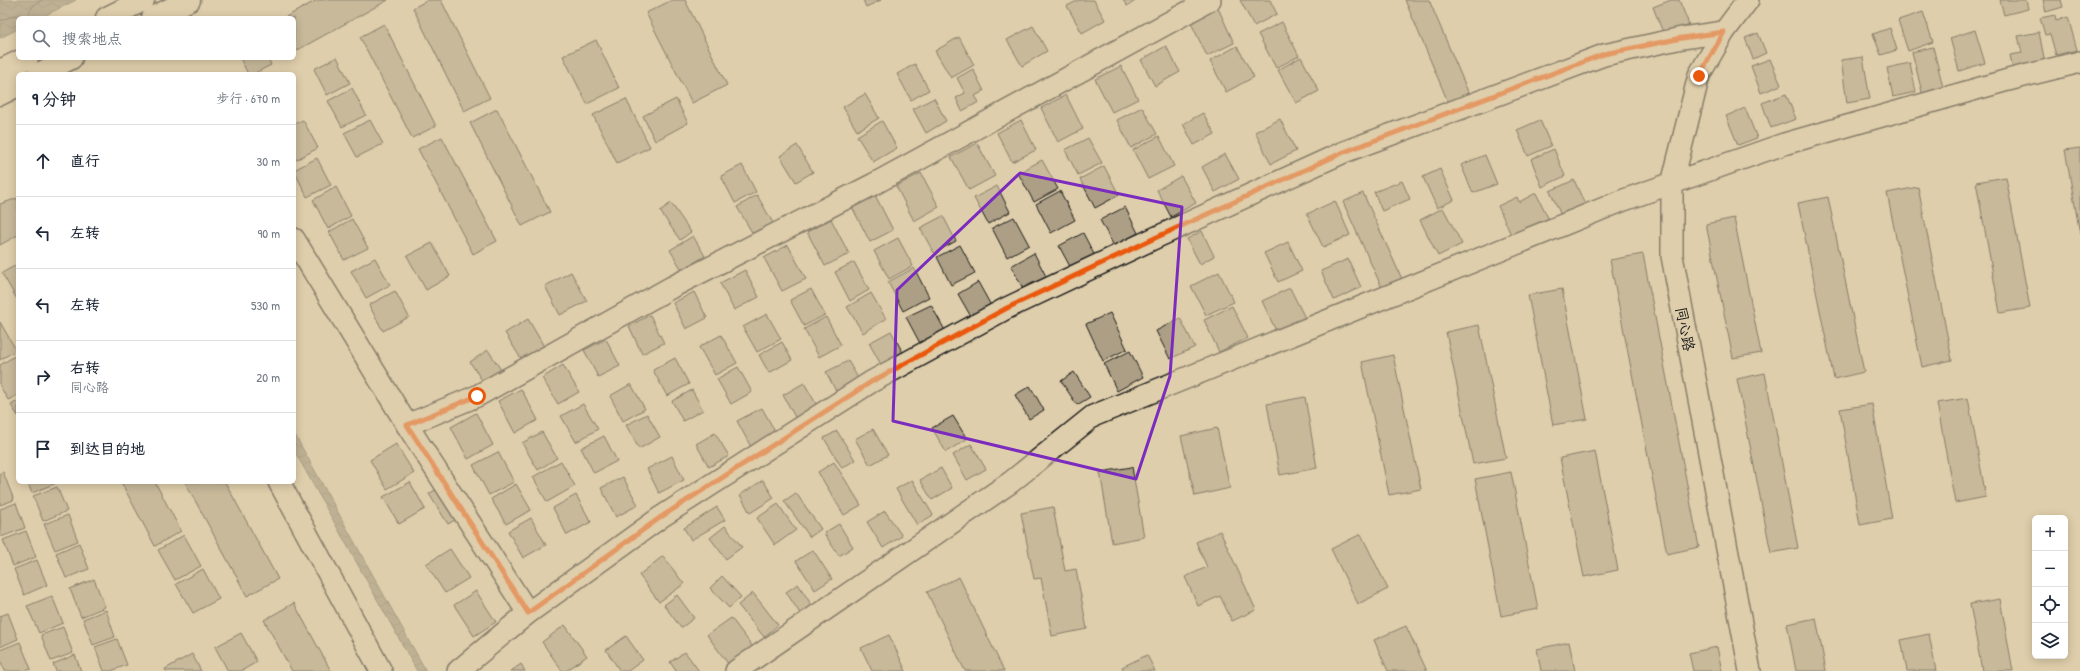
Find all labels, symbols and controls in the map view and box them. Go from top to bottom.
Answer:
search box [16,16,296,60]
icon: search [30,27,52,49]
text: 搜索地点 [62,28,122,49]
route end [1690,67,1708,85]
text: 9 分钟 [32,87,76,110]
text: 步行 · 670 m [216,89,280,107]
icon: ahead [32,150,54,172]
text: 直行 [70,150,100,171]
text: 30 m [257,152,280,170]
icon: left [32,222,54,244]
text: 左转 [70,222,100,243]
text: 90 m [258,224,280,242]
icon: left [32,294,54,316]
text: 左转 [70,294,100,315]
text: 530 m [251,296,280,314]
street label: 同心路 [1671,305,1700,353]
text: 右转 [70,357,100,378]
icon: right [32,366,54,388]
text: 20 m [256,368,280,386]
text: 同心路 [70,378,109,396]
route start [468,387,486,405]
icon: arrive [32,438,54,460]
text: 到达目的地 [70,438,145,459]
map controls [2032,515,2068,659]
button: + [2032,515,2068,551]
button: − [2032,551,2068,587]
button: locate [2032,587,2068,623]
button: layers [2032,623,2068,659]

